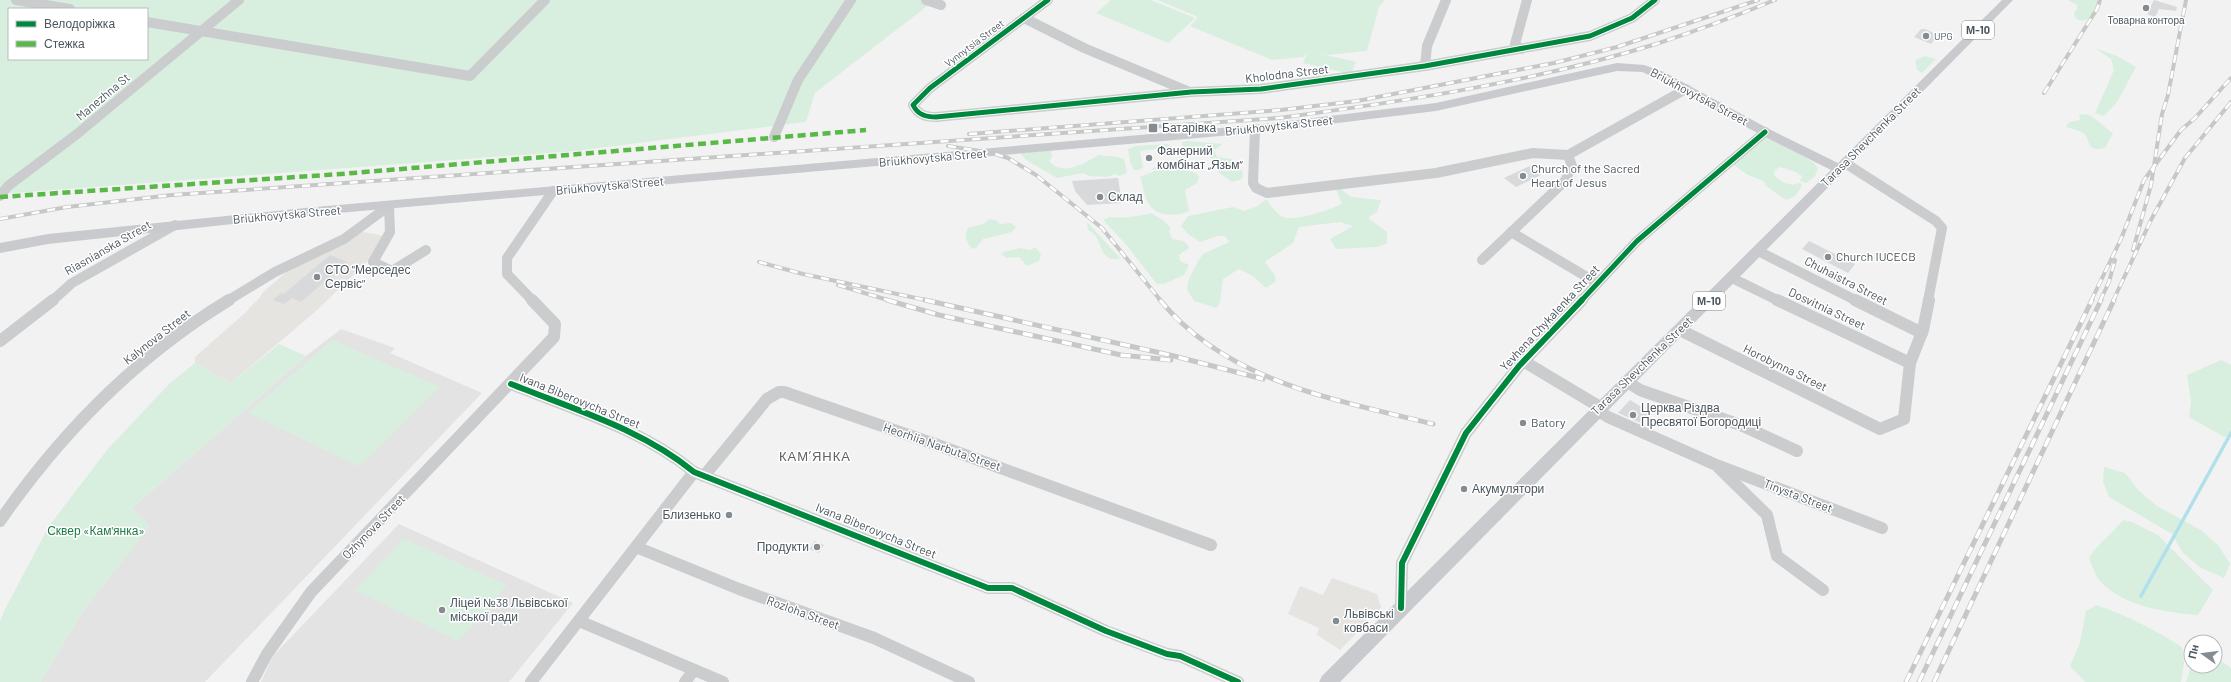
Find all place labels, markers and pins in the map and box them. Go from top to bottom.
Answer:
marker: Товарна контора [2141,3,2151,13]
place label: Товарна контора [2107,14,2185,26]
place label: UPG [1934,30,1953,42]
marker: UPG [1921,31,1931,41]
place label: Батарівка [1162,120,1217,135]
marker: Батарівка [1147,122,1159,134]
place label: Фанерний комбінат „Язьм“ [1157,143,1244,171]
marker: Фанерний комбінат „Язьм“ [1144,153,1154,163]
place label: Church of the Sacred Heart of Jesus [1531,161,1640,189]
marker: Church of the Sacred Heart of Jesus [1518,171,1528,181]
place label: Склад [1108,189,1143,204]
marker: Склад [1095,192,1105,202]
place label: Church IUCECB [1836,249,1916,263]
marker: Church IUCECB [1823,252,1833,262]
place label: СТО "Мерседес Сервіс" [325,262,411,291]
marker: СТО "Мерседес Сервіс" [312,272,322,282]
place label: Церква Різдва Пресвятої Богородиці [1641,400,1761,429]
marker: Церква Різдва Пресвятої Богородиці [1628,410,1638,420]
place label: Batory [1531,415,1566,429]
marker: Batory [1518,418,1528,428]
place label: Акумулятори [1472,481,1544,496]
marker: Акумулятори [1459,484,1469,494]
place label: Близенько [663,507,721,521]
marker: Близенько [724,510,734,520]
place label: Продукти [757,539,809,554]
marker: Продукти [812,542,822,552]
place label: Ліцей №38 Львівської міської ради [450,595,568,624]
marker: Ліцей №38 Львівської міської ради [437,605,447,615]
place label: Львівські ковбаси [1344,606,1394,634]
marker: Львівські ковбаси [1331,616,1341,626]

